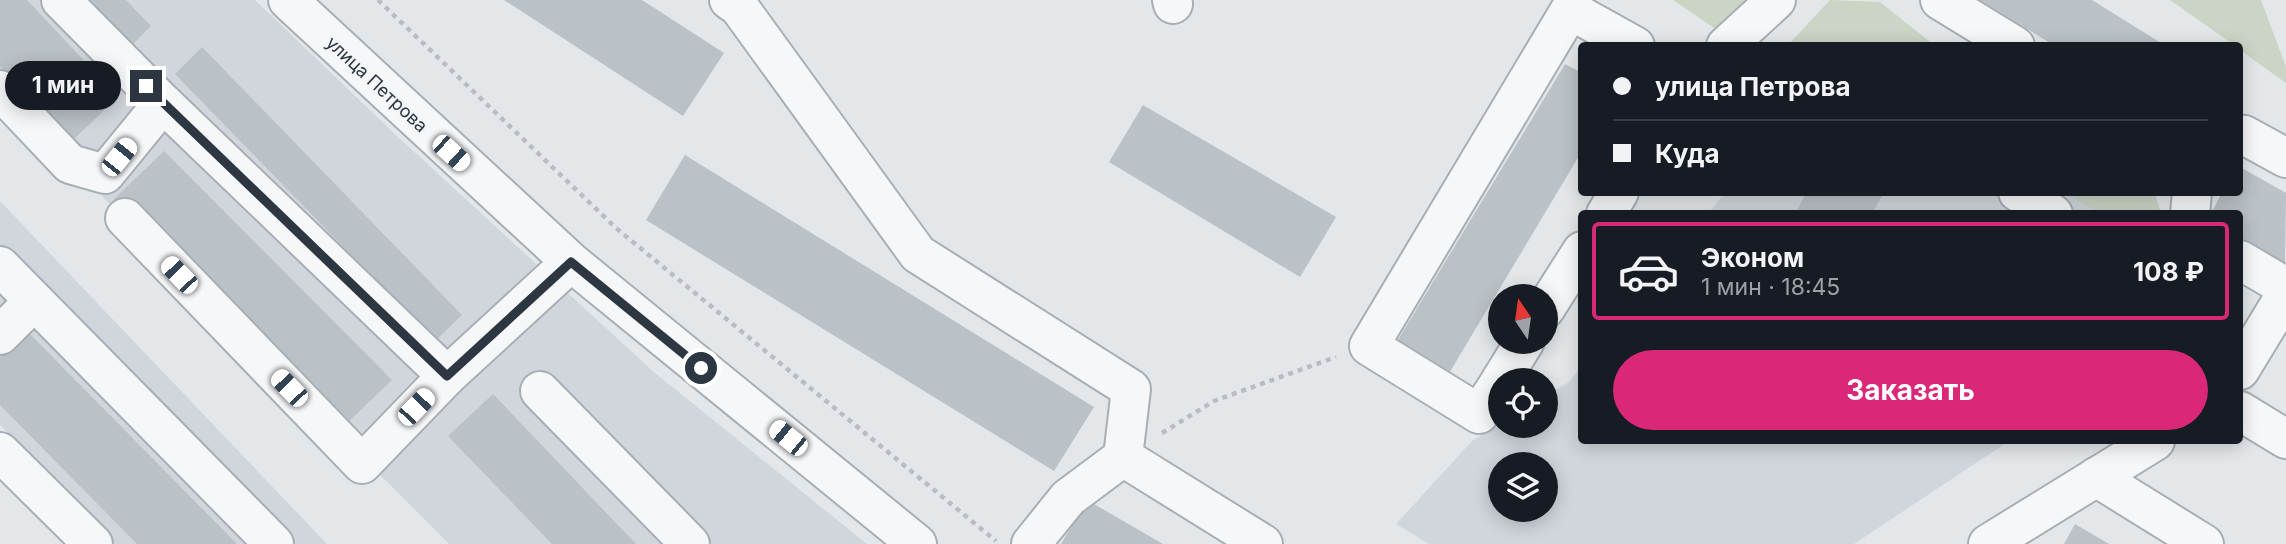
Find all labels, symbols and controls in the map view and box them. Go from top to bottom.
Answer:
street label: улица Петрова [322,32,432,136]
callout: 1 мин [6,62,122,110]
route end [130,70,162,102]
text: 1 мин [32,71,94,99]
text: улица Петрова [1655,71,1851,102]
car [429,131,474,175]
car [98,134,141,180]
text: Куда [1655,138,1720,169]
icon: car [1617,240,1680,303]
text: Эконом [1701,242,1804,273]
car [157,253,202,297]
text: 108 ₽ [2133,256,2204,287]
text: 1 мин · 18:45 [1701,273,1840,301]
north arrow [1488,284,1558,354]
map controls [1488,284,1558,522]
button: Заказать [1613,350,2208,430]
route start [685,352,717,384]
car [267,366,312,410]
button: locate [1488,368,1558,438]
car [394,385,439,429]
car [766,417,811,459]
button: layers [1488,452,1558,522]

